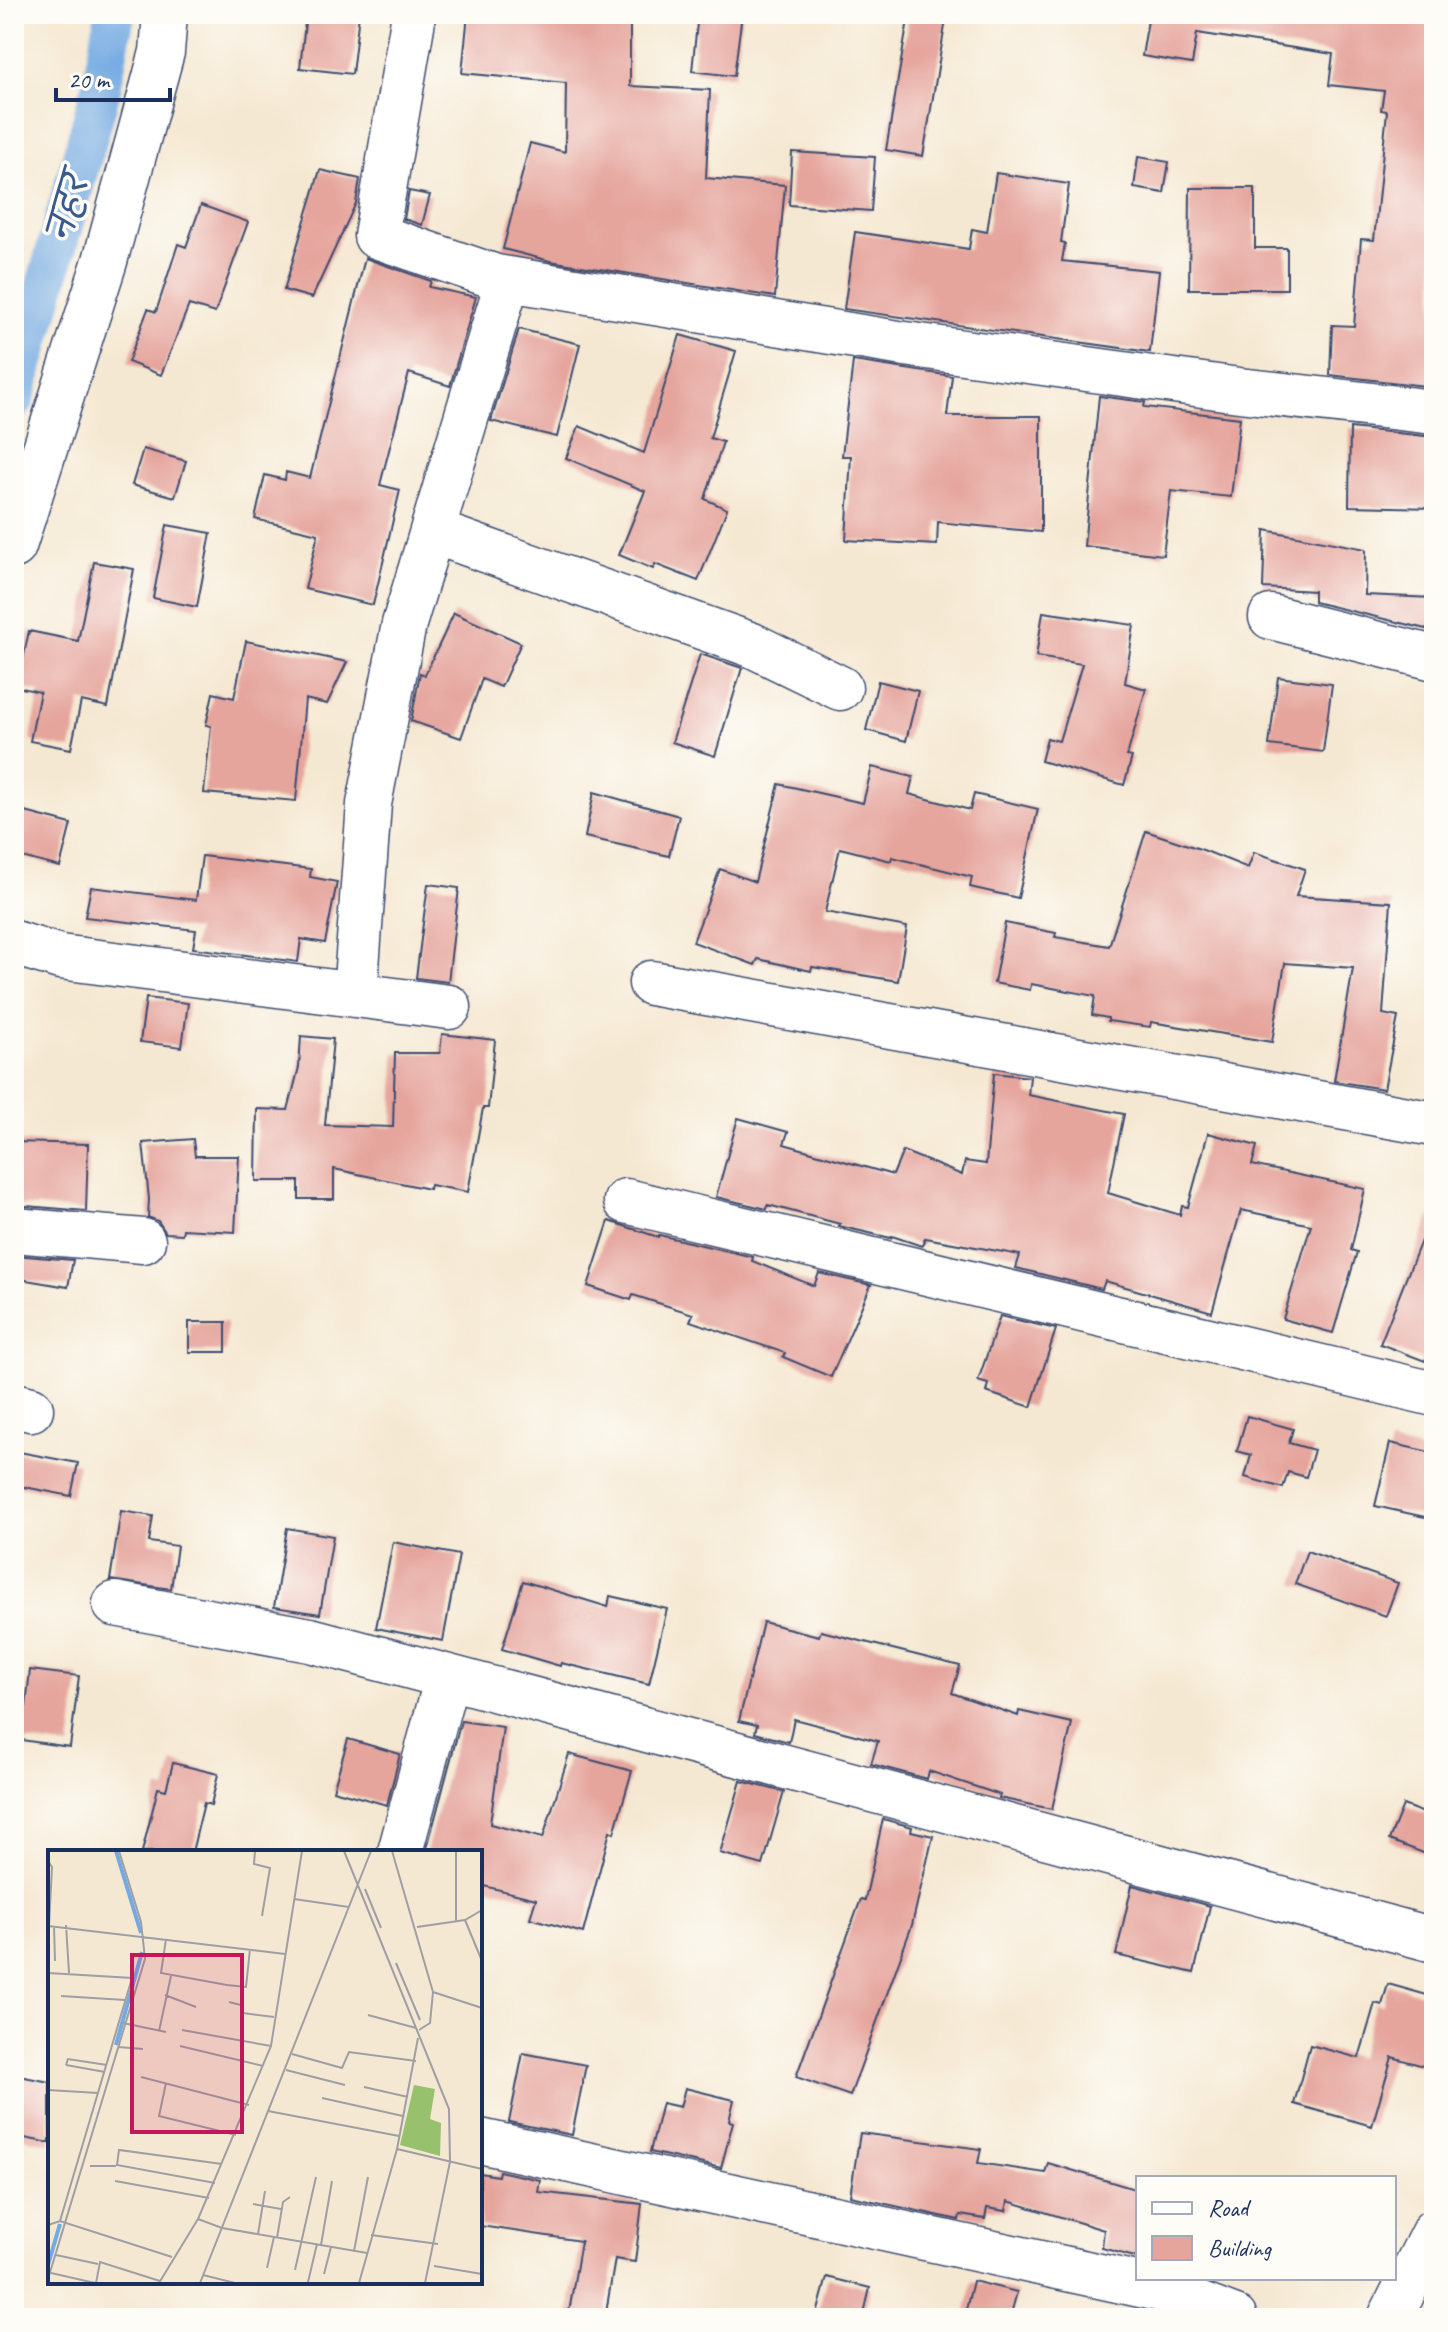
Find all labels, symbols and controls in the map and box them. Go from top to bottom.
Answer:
scale bar [56,52,170,102]
text: 20 m [68,65,111,95]
water label: नहर [37,161,102,247]
inset map [48,1850,482,2284]
legend [1136,2176,1396,2280]
text: Road [1208,2193,1252,2223]
text: Building [1208,2233,1273,2263]

